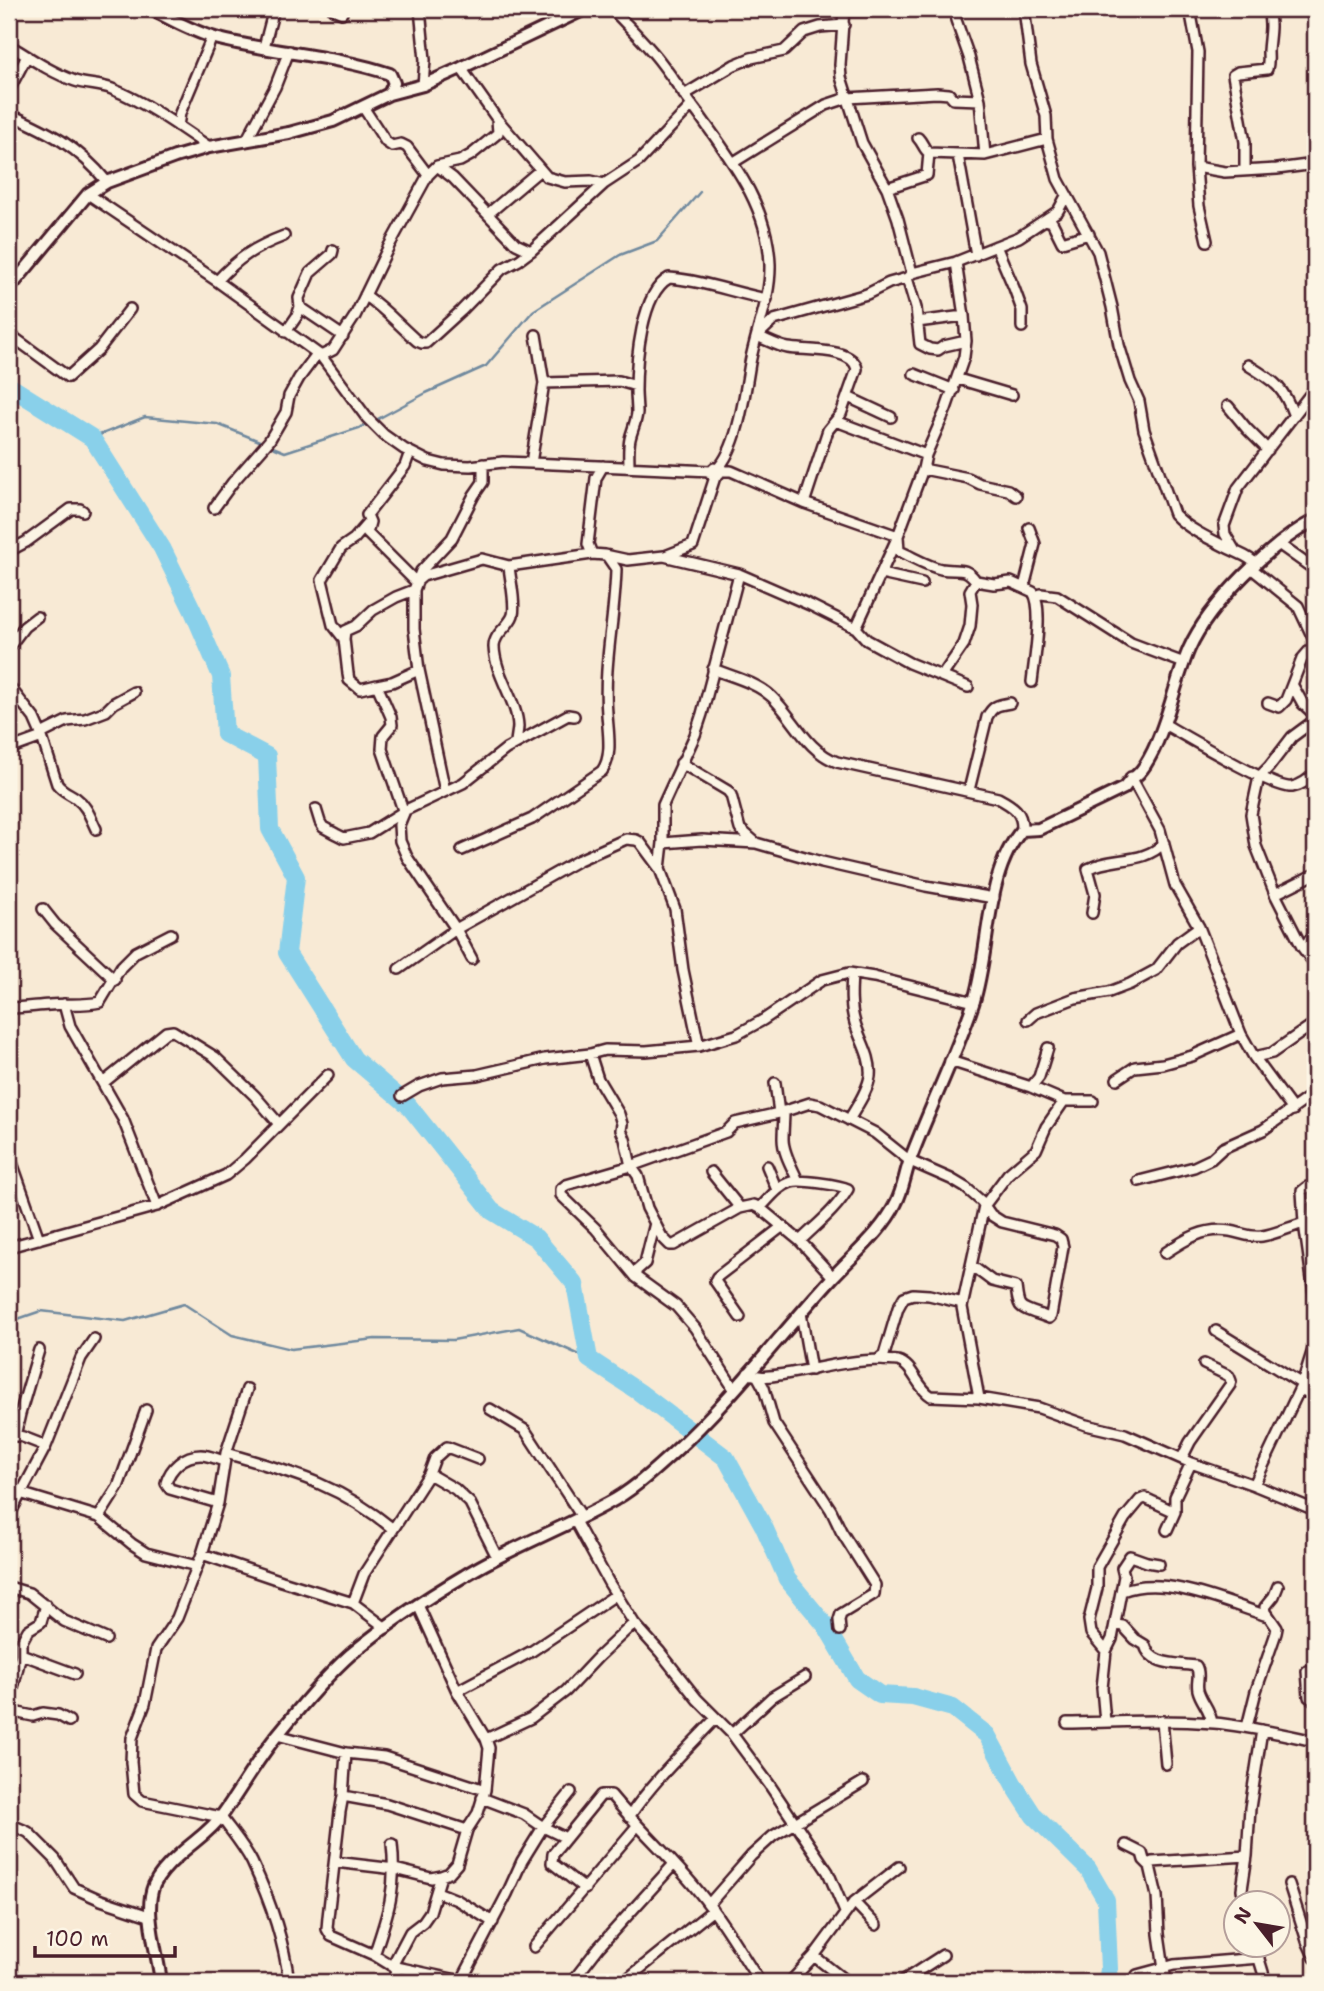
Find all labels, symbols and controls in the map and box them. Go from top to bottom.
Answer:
north arrow [1222,1890,1292,1960]
text: N [1228,1903,1257,1928]
scale bar [35,1914,175,1958]
text: 100 m [46,1925,109,1953]

